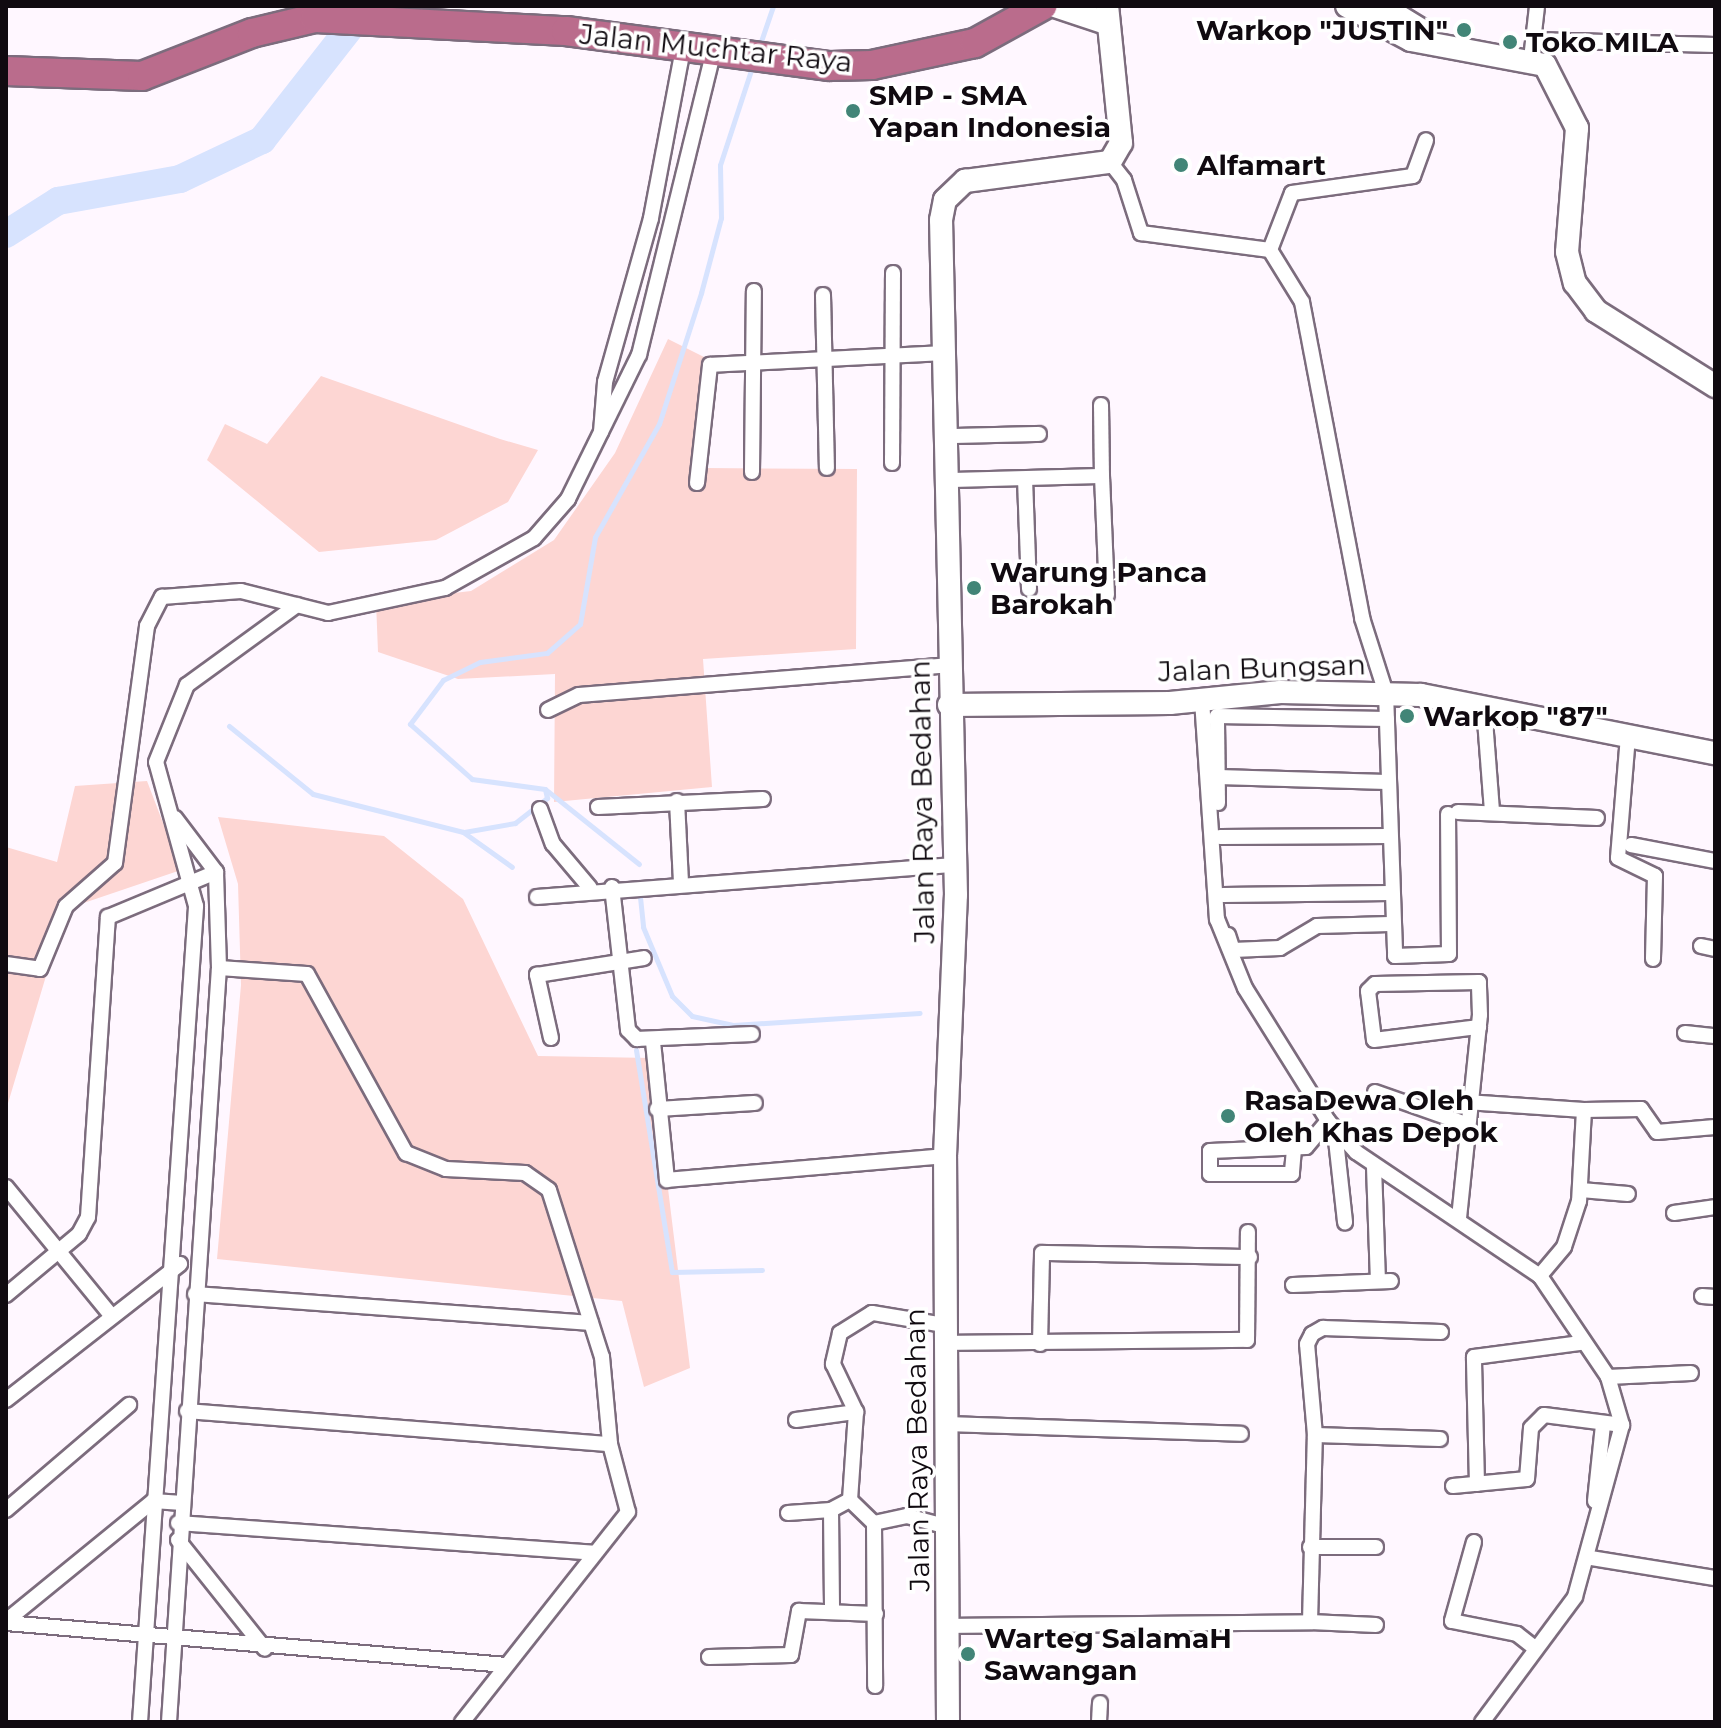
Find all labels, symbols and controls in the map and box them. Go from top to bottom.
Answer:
place label: Warkop "JUSTIN" [1196,13,1448,47]
street label: Jalan Muchtar Raya [578,17,854,79]
marker: Warkop "JUSTIN" [1455,21,1473,39]
place label: Toko MILA [1526,25,1678,59]
marker: Toko MILA [1501,33,1519,51]
place label: SMP - SMA Yapan Indonesia [869,78,1111,144]
marker: SMP - SMA Yapan Indonesia [844,102,862,120]
place label: Alfamart [1197,148,1326,182]
marker: Alfamart [1172,156,1190,174]
place label: Warung Panca Barokah [990,555,1207,621]
marker: Warung Panca Barokah [965,579,983,597]
street label: Jalan Bungsan [1157,648,1367,688]
street label: Jalan Raya Bedahan [903,660,941,944]
place label: Warkop "87" [1423,699,1608,733]
marker: Warkop "87" [1398,707,1416,725]
place label: RasaDewa Oleh Oleh Khas Depok [1244,1083,1498,1149]
marker: RasaDewa Oleh Oleh Khas Depok [1219,1107,1237,1125]
street label: Jalan Raya Bedahan [898,1308,936,1592]
place label: Warteg SalamaH Sawangan [984,1621,1232,1687]
marker: Warteg SalamaH Sawangan [959,1645,977,1663]

